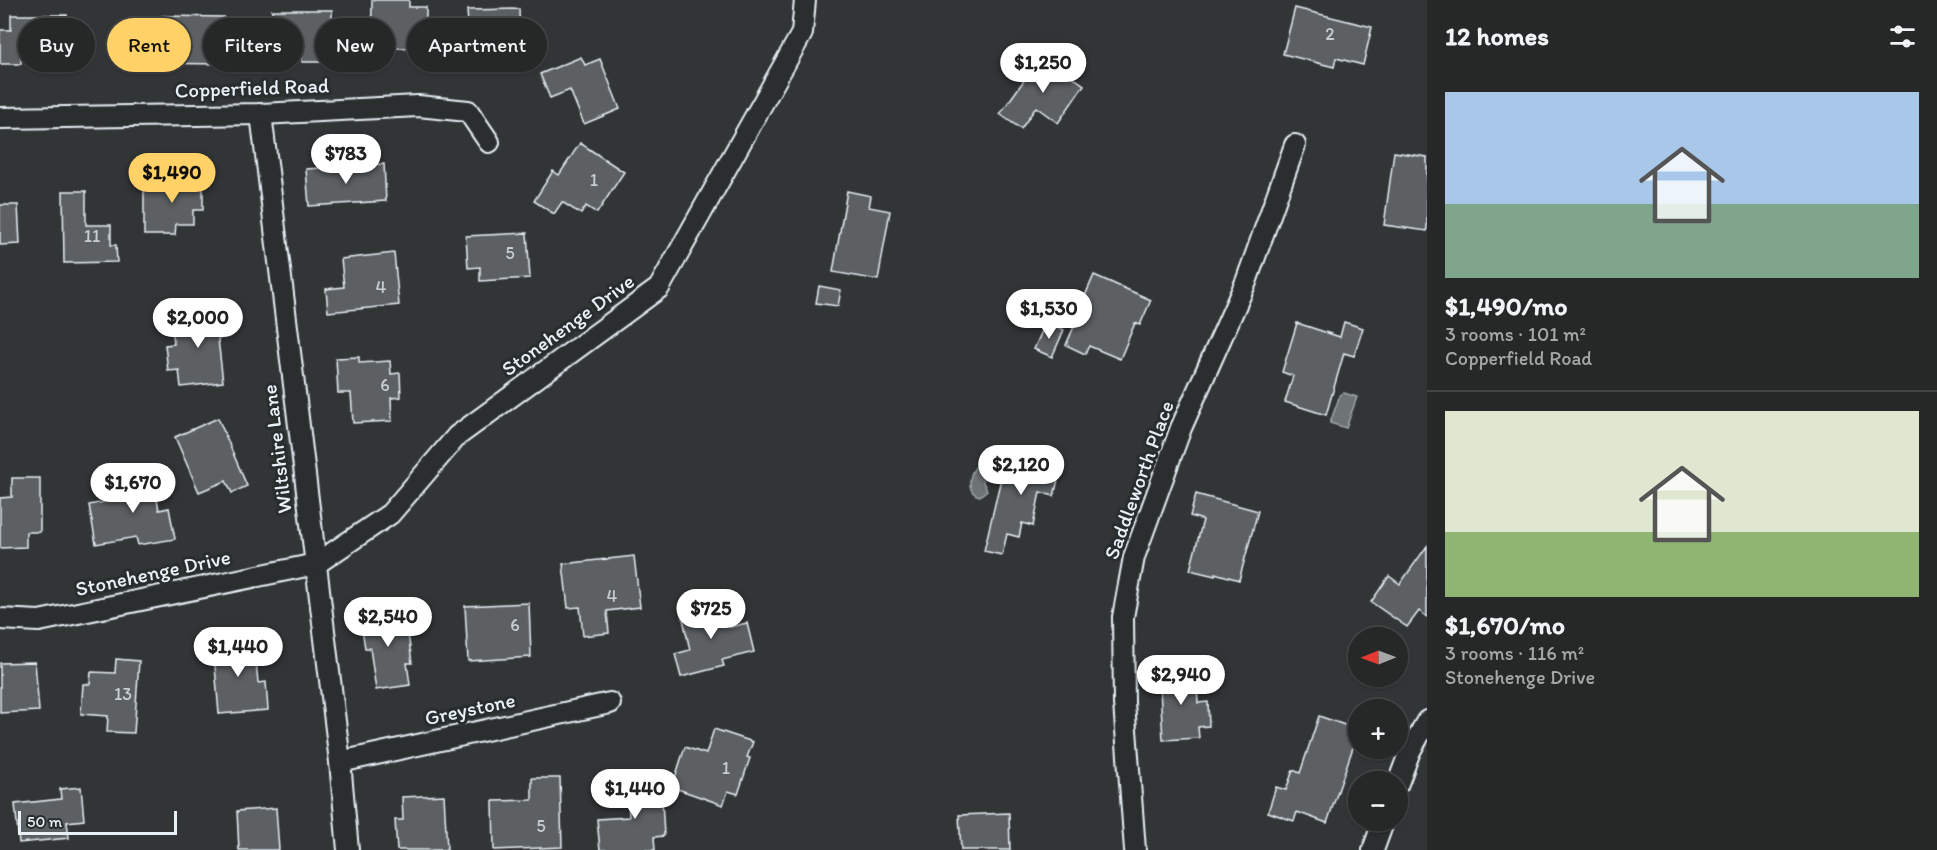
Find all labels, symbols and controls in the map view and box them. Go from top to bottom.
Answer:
chip: Buy [18,18,95,72]
chip: Rent [107,18,191,72]
chip: Filters [203,18,303,72]
chip: New [315,18,395,72]
chip: Apartment [407,18,547,72]
text: 12 homes [1445,20,1549,52]
icon: filters [1886,20,1919,53]
house number: 2 [1325,23,1335,45]
pin: $1,250 [994,43,1092,94]
text: $1,250 [1014,50,1072,74]
street label: Copperfield Road [174,72,330,103]
icon: home [1628,131,1736,239]
pin: $783 [310,134,382,185]
text: $783 [325,141,367,165]
pin: $1,490 [123,153,221,204]
text: $1,490 [143,160,201,184]
house number: 1 [590,169,598,191]
house number: 11 [84,225,100,247]
house number: 5 [505,242,515,264]
street label: Stonehenge Drive [497,268,639,381]
house number: 4 [376,276,387,298]
pin: $1,530 [1000,289,1098,340]
text: $1,490/mo [1445,290,1568,322]
text: $1,530 [1020,296,1078,320]
pin: $2,000 [149,298,247,349]
text: $2,000 [167,305,229,329]
text: 3 rooms · 101 m² [1445,322,1586,346]
text: Copperfield Road [1445,346,1592,370]
house number: 6 [380,374,390,396]
street label: Wiltshire Lane [256,383,297,515]
street label: Saddleworth Place [1098,397,1179,563]
pin: $2,120 [972,445,1070,496]
icon: home [1628,450,1736,558]
text: $2,120 [992,452,1050,476]
pin: $1,670 [84,463,182,514]
text: $1,670 [105,470,161,494]
street label: Stonehenge Drive [73,544,233,601]
house number: 4 [607,585,618,607]
pin: $725 [675,589,747,640]
text: $725 [690,596,732,620]
pin: $2,540 [339,597,437,648]
text: $2,540 [358,604,418,628]
text: $1,670/mo [1445,609,1565,641]
house number: 6 [510,614,520,636]
pin: $1,440 [189,627,287,678]
north arrow [1348,627,1408,687]
map controls [1348,627,1408,831]
text: $1,440 [208,634,268,658]
text: 3 rooms · 116 m² [1445,641,1584,665]
pin: $2,940 [1132,655,1230,706]
text: $2,940 [1151,662,1211,686]
text: Stonehenge Drive [1445,665,1595,689]
house number: 13 [114,683,132,705]
street label: Greystone [422,687,518,730]
button: + [1348,699,1408,759]
house number: 1 [722,757,730,779]
pin: $1,440 [586,769,684,820]
button: − [1348,771,1408,831]
text: $1,440 [605,776,665,800]
scale bar [18,808,177,836]
text: 50 m [27,812,62,831]
house number: 5 [536,815,546,837]

